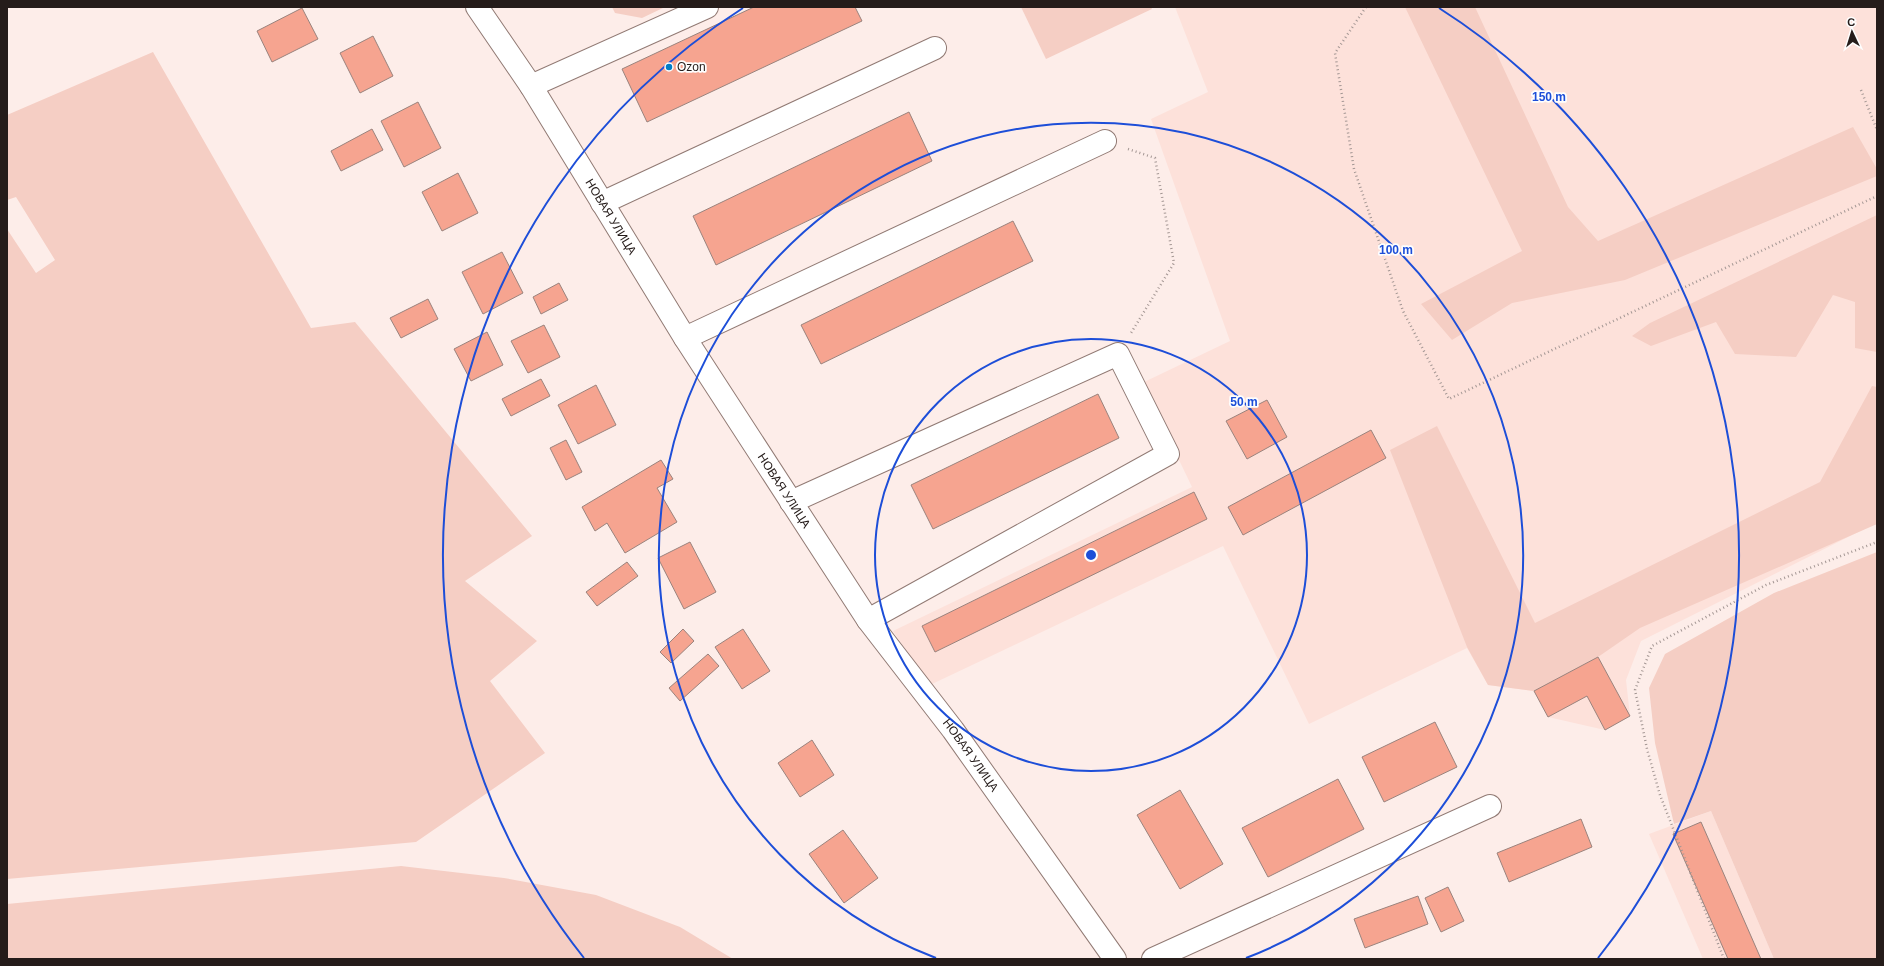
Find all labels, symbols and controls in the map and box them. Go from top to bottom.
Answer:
north arrow [1832,12,1872,52]
text: С [1847,16,1856,28]
place label: Ozon [677,60,706,74]
marker: Ozon [664,62,674,72]
text: 150 m [1532,90,1566,104]
street label: НОВАЯ УЛИЦА [582,176,639,257]
text: 100 m [1379,243,1413,257]
text: 50 m [1230,395,1258,409]
street label: НОВАЯ УЛИЦА [755,451,813,531]
centre of rings [1084,548,1098,562]
street label: НОВАЯ УЛИЦА [940,716,1001,794]

